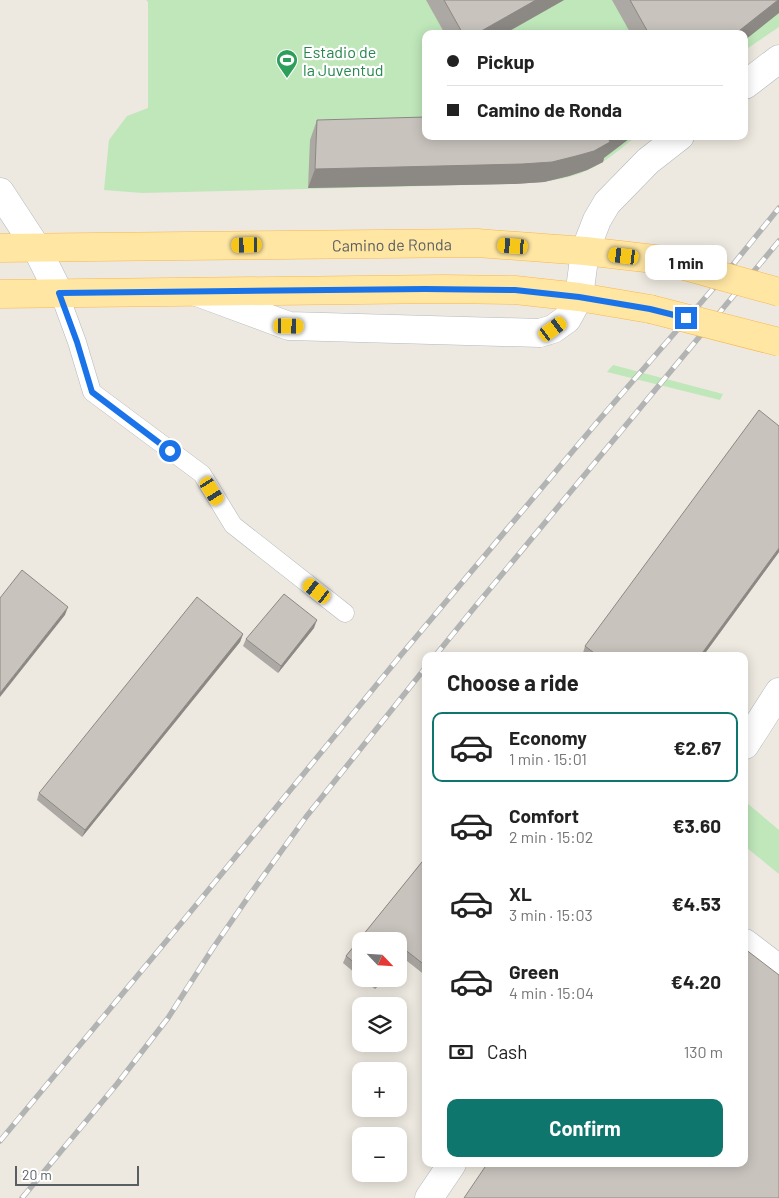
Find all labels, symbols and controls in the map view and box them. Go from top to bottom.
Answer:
place label: Estadio de la Juventud [303,42,383,79]
sports icon: Estadio de la Juventud [275,48,299,79]
text: Pickup [477,50,535,73]
text: Camino de Ronda [477,98,622,121]
street label: Camino de Ronda [332,234,452,254]
car [231,237,262,253]
car [497,237,528,255]
callout: 1 min [645,246,727,280]
car [608,247,639,265]
text: 1 min [668,253,704,272]
route end [675,307,697,329]
car [536,314,569,344]
car [273,318,304,334]
route start [159,440,181,462]
car [197,474,226,508]
car [300,576,333,606]
text: Choose a ride [447,669,579,695]
icon: car [449,725,494,770]
text: Economy [509,726,587,749]
text: €2.67 [674,736,721,759]
text: 1 min · 15:01 [509,749,587,768]
icon: car [449,803,494,848]
text: Comfort [509,804,579,827]
text: €3.60 [673,814,721,837]
text: 2 min · 15:02 [509,827,593,846]
icon: car [449,881,494,926]
text: XL [509,882,532,905]
text: €4.53 [672,892,721,915]
text: 3 min · 15:03 [509,905,593,924]
north arrow [352,932,408,988]
map controls [352,932,407,1182]
icon: car [449,959,494,1004]
text: Green [509,960,559,983]
text: €4.20 [671,970,721,993]
text: 4 min · 15:04 [509,983,594,1002]
button: layers [352,997,407,1052]
icon: cash [447,1038,475,1066]
text: Cash [487,1040,528,1063]
text: 130 m [684,1042,723,1061]
button: + [352,1062,407,1117]
button: Confirm [447,1099,723,1157]
button: − [352,1127,407,1182]
scale bar [15,1163,139,1186]
text: 20 m [22,1166,52,1183]

